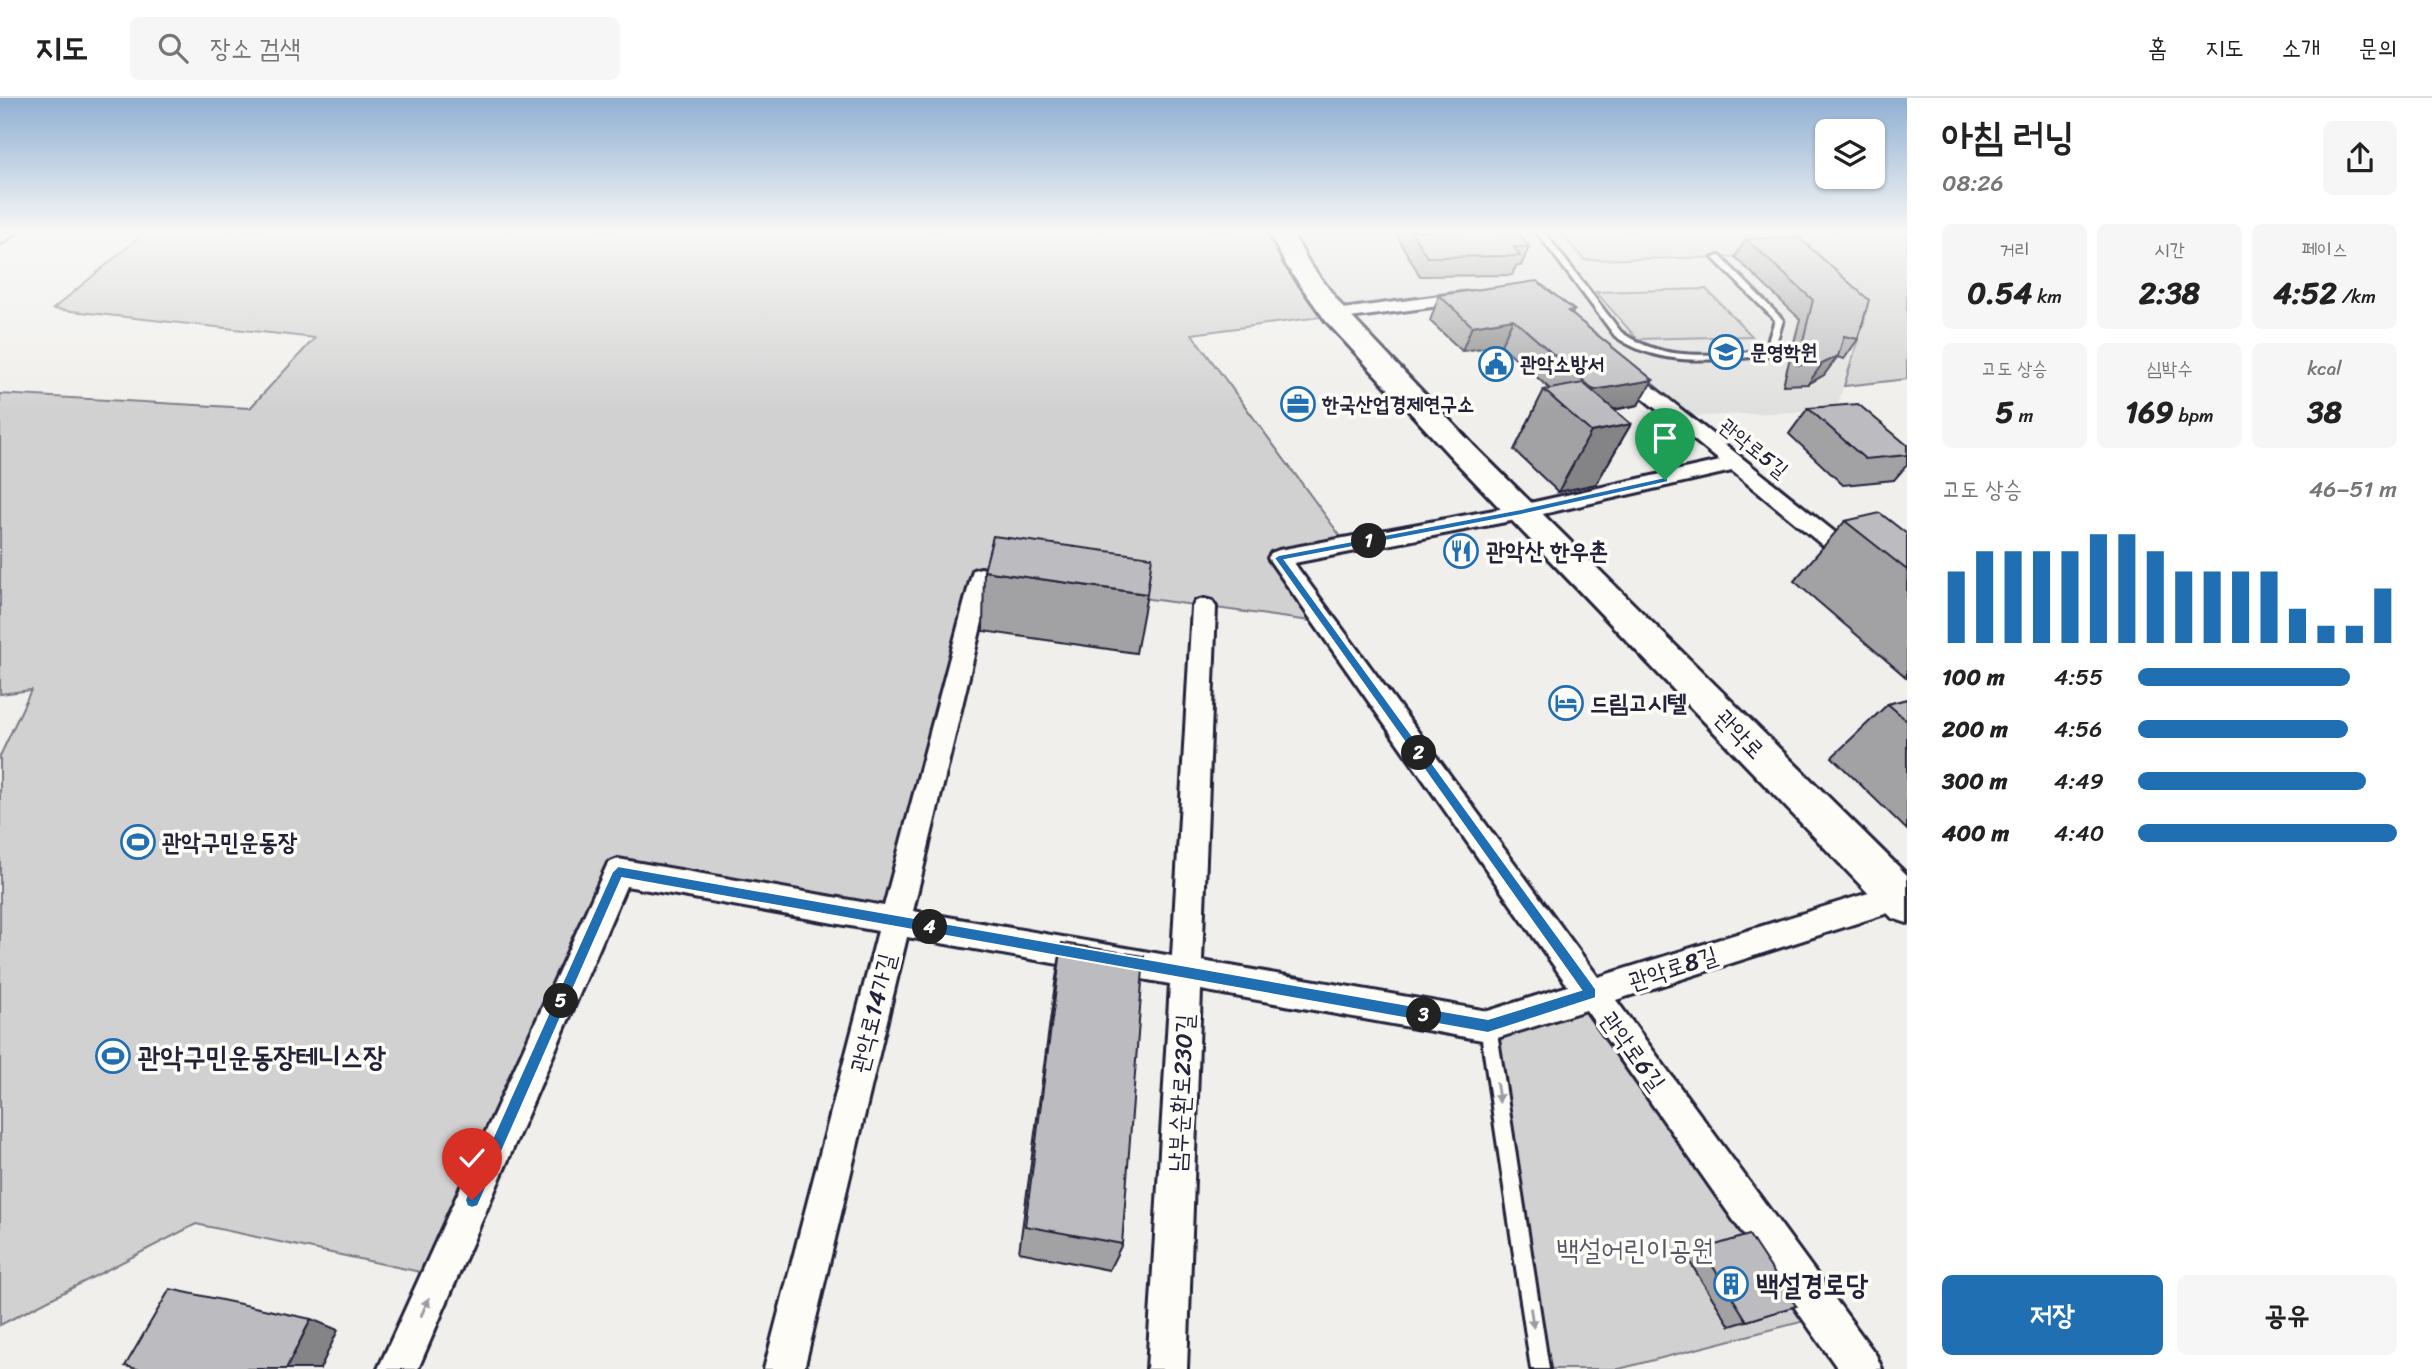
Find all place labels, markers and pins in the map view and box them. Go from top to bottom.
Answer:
school or university icon: 문영학원 [1707,333,1745,371]
place label: 문영학원 [1750,333,1818,371]
public building icon: 관악소방서 [1477,345,1515,383]
place label: 관악소방서 [1520,345,1605,383]
office icon: 한국산업경제연구소 [1279,385,1317,423]
place label: 한국산업경제연구소 [1321,385,1474,423]
pin [1635,408,1695,480]
pin: 1 [1352,524,1386,558]
place label: 관악산 한우촌 [1486,530,1608,572]
restaurant icon: 관악산 한우촌 [1442,532,1480,570]
place label: 드림고시텔 [1590,682,1687,724]
hotel icon: 드림고시텔 [1547,684,1585,722]
pin: 2 [1402,736,1436,770]
place label: 관악구민운동장 [162,821,298,863]
sports icon: 관악구민운동장 [119,823,157,861]
pin: 4 [912,910,948,944]
pin: 5 [544,984,578,1018]
pin: 3 [1406,998,1442,1032]
place label: 관악구민운동장테니스장 [138,1032,386,1081]
sports icon: 관악구민운동장테니스장 [94,1037,132,1075]
pin [442,1128,502,1200]
place label: 백설경로당 [1756,1260,1869,1309]
building icon: 백설경로당 [1712,1265,1750,1303]

